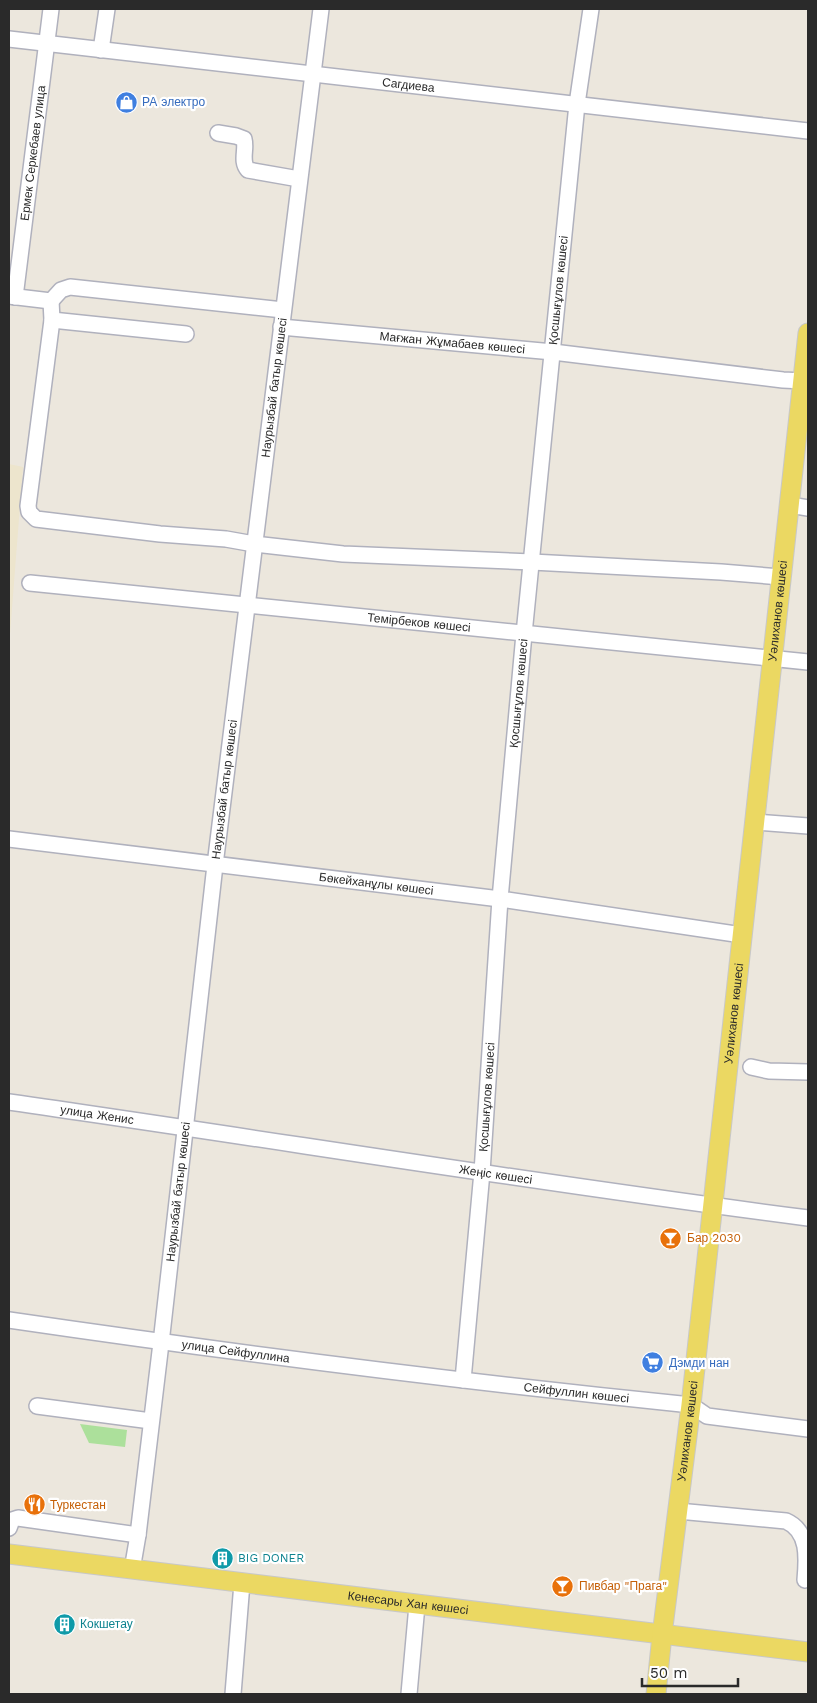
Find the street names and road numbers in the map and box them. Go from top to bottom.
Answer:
street label: Сагдиева [381,75,436,95]
street label: Ермек Серкебаев улица [18,84,48,222]
street label: Қосшығұлов көшесі [546,235,571,345]
street label: Наурызбай батыр көшесі [259,317,290,458]
street label: Мағжан Жұмабаев көшесі [379,329,526,356]
street label: Уәлиханов көшесі [765,560,790,662]
street label: Темірбеков көшесі [367,610,471,635]
street label: Қосшығұлов көшесі [507,638,531,748]
street label: Наурызбай батыр көшесі [209,719,240,860]
street label: Бөкейханұлы көшесі [318,870,434,898]
street label: Уәлиханов көшесі [721,962,746,1065]
street label: Қосшығұлов көшесі [476,1042,498,1152]
street label: улица Женис [59,1102,135,1127]
street label: Наурызбай батыр көшесі [163,1121,193,1263]
street label: Жеңіс көшесі [458,1162,533,1187]
street label: улица Сейфуллина [181,1337,291,1366]
street label: Сейфуллин көшесі [523,1380,630,1406]
street label: Уәлиханов көшесі [674,1380,701,1482]
street label: Кенесары Хан көшесі [347,1589,469,1617]

